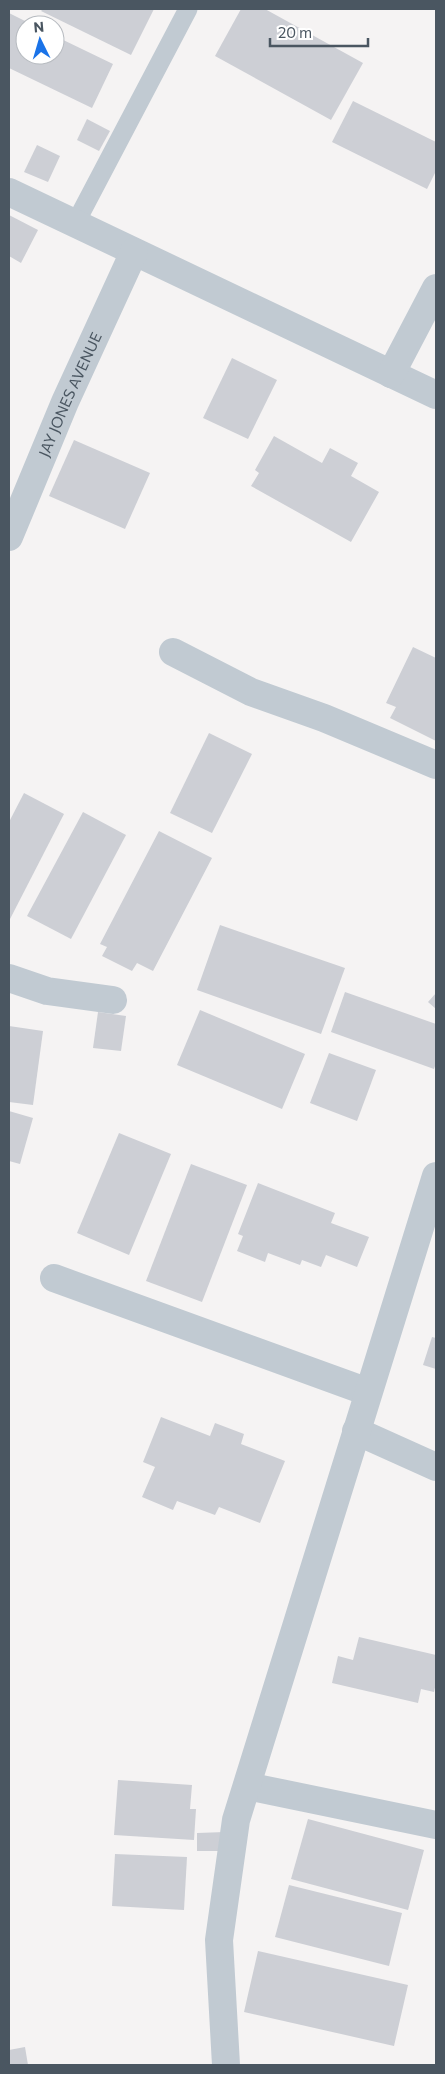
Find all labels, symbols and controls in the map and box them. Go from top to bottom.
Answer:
north arrow [15,15,65,65]
scale bar [270,15,368,47]
text: N [33,18,45,35]
text: 20 m [278,23,312,41]
street label: JAY JONES AVENUE [34,329,105,459]

